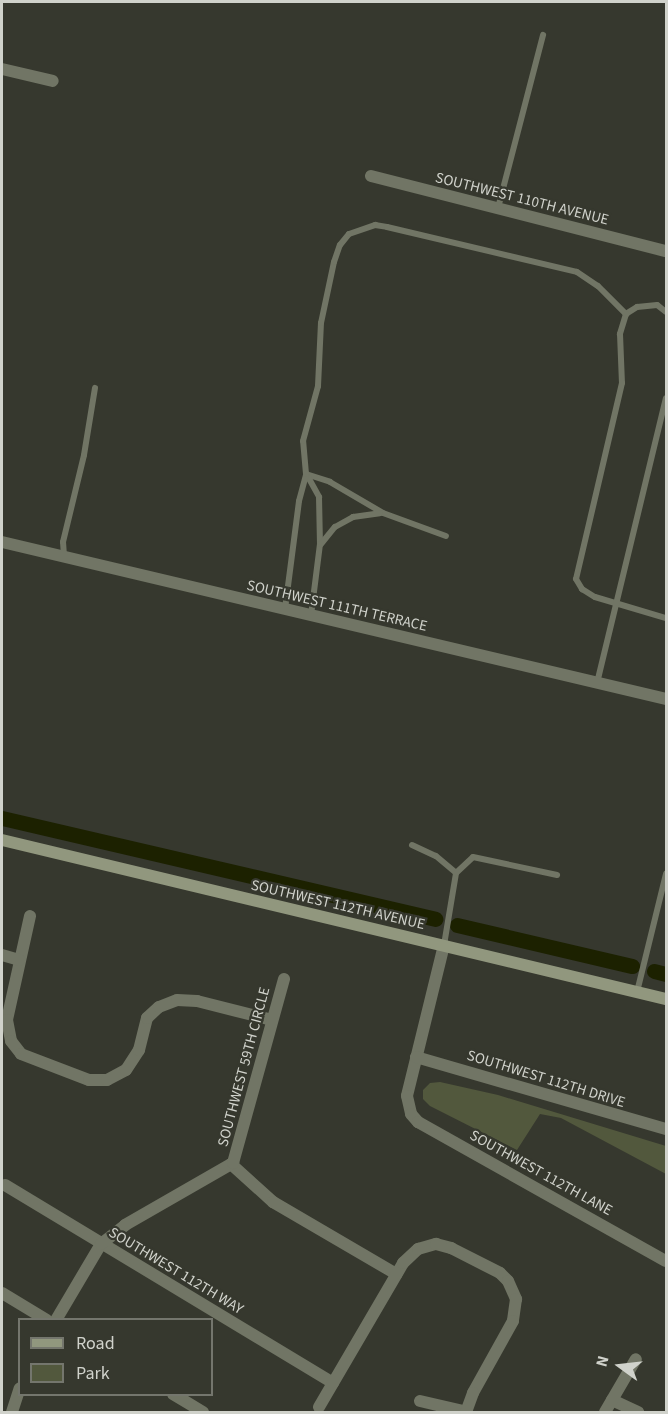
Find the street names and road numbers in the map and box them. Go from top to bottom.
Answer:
street label: SOUTHWEST 110TH AVENUE [433,169,611,229]
street label: SOUTHWEST 111TH TERRACE [245,576,429,636]
street label: SOUTHWEST 112TH AVENUE [249,876,427,934]
street label: SOUTHWEST 59TH CIRCLE [214,985,274,1149]
street label: SOUTHWEST 112TH DRIVE [465,1046,627,1112]
street label: SOUTHWEST 112TH LANE [467,1126,615,1220]
street label: SOUTHWEST 112TH WAY [105,1224,247,1318]

